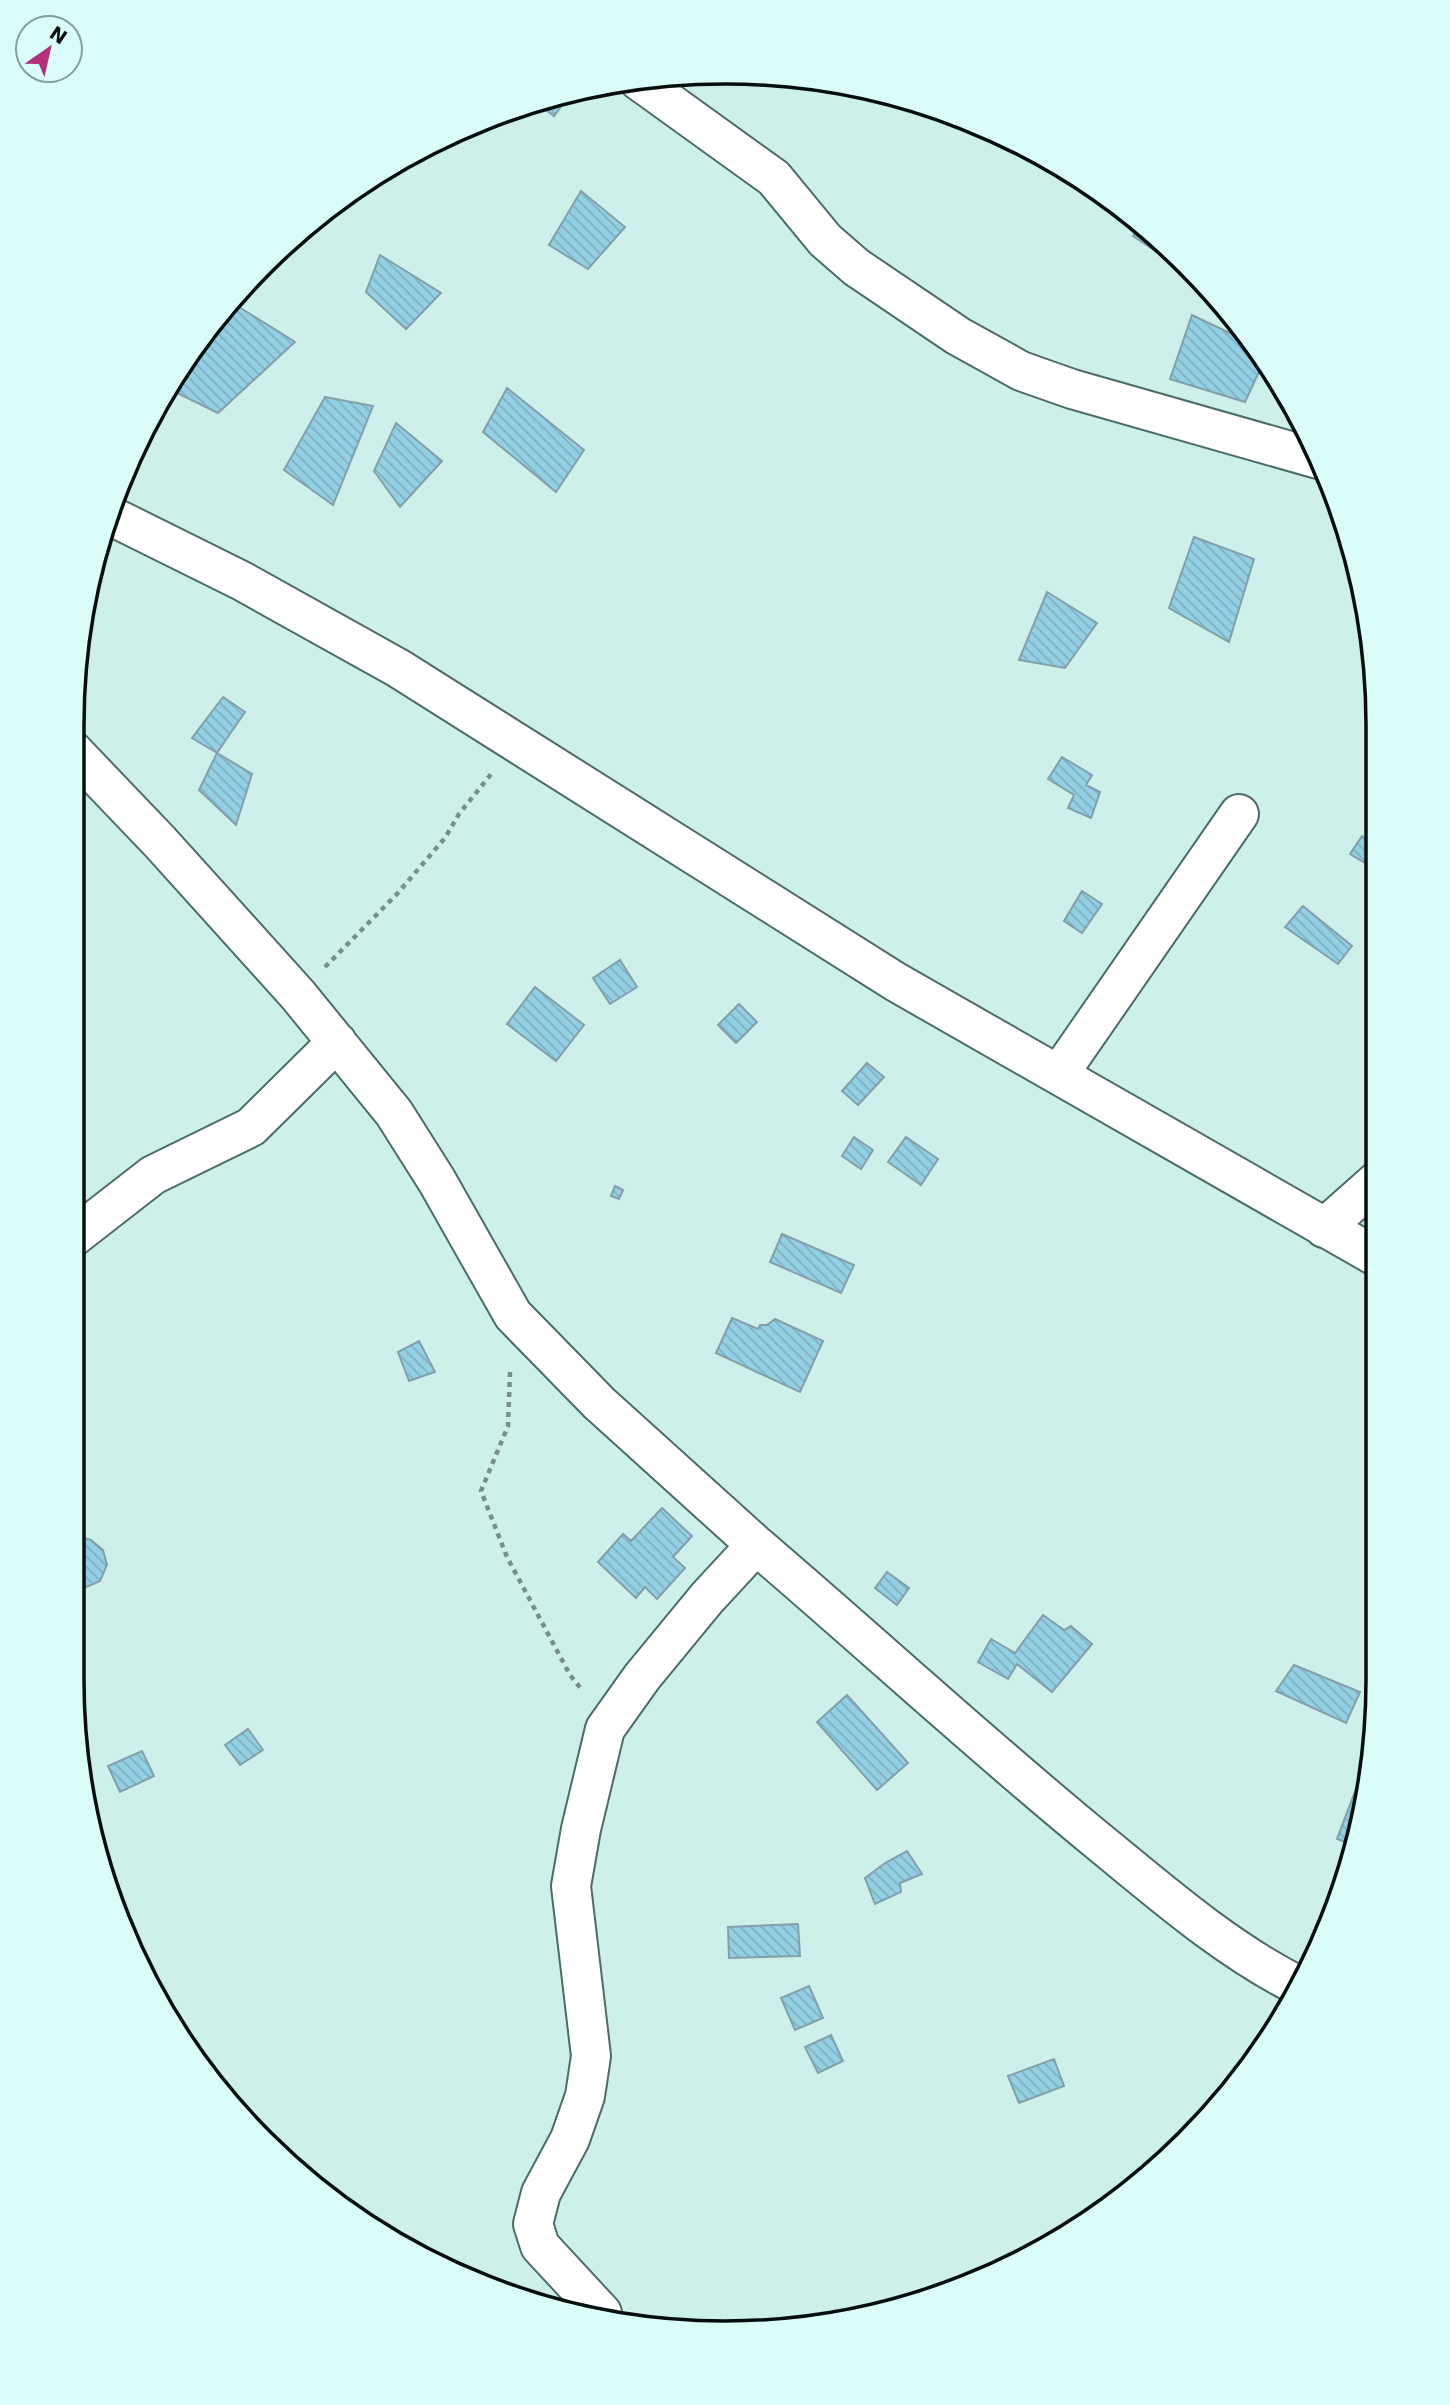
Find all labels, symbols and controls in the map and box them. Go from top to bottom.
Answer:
north arrow [14,14,84,84]
text: N [46,21,71,48]

